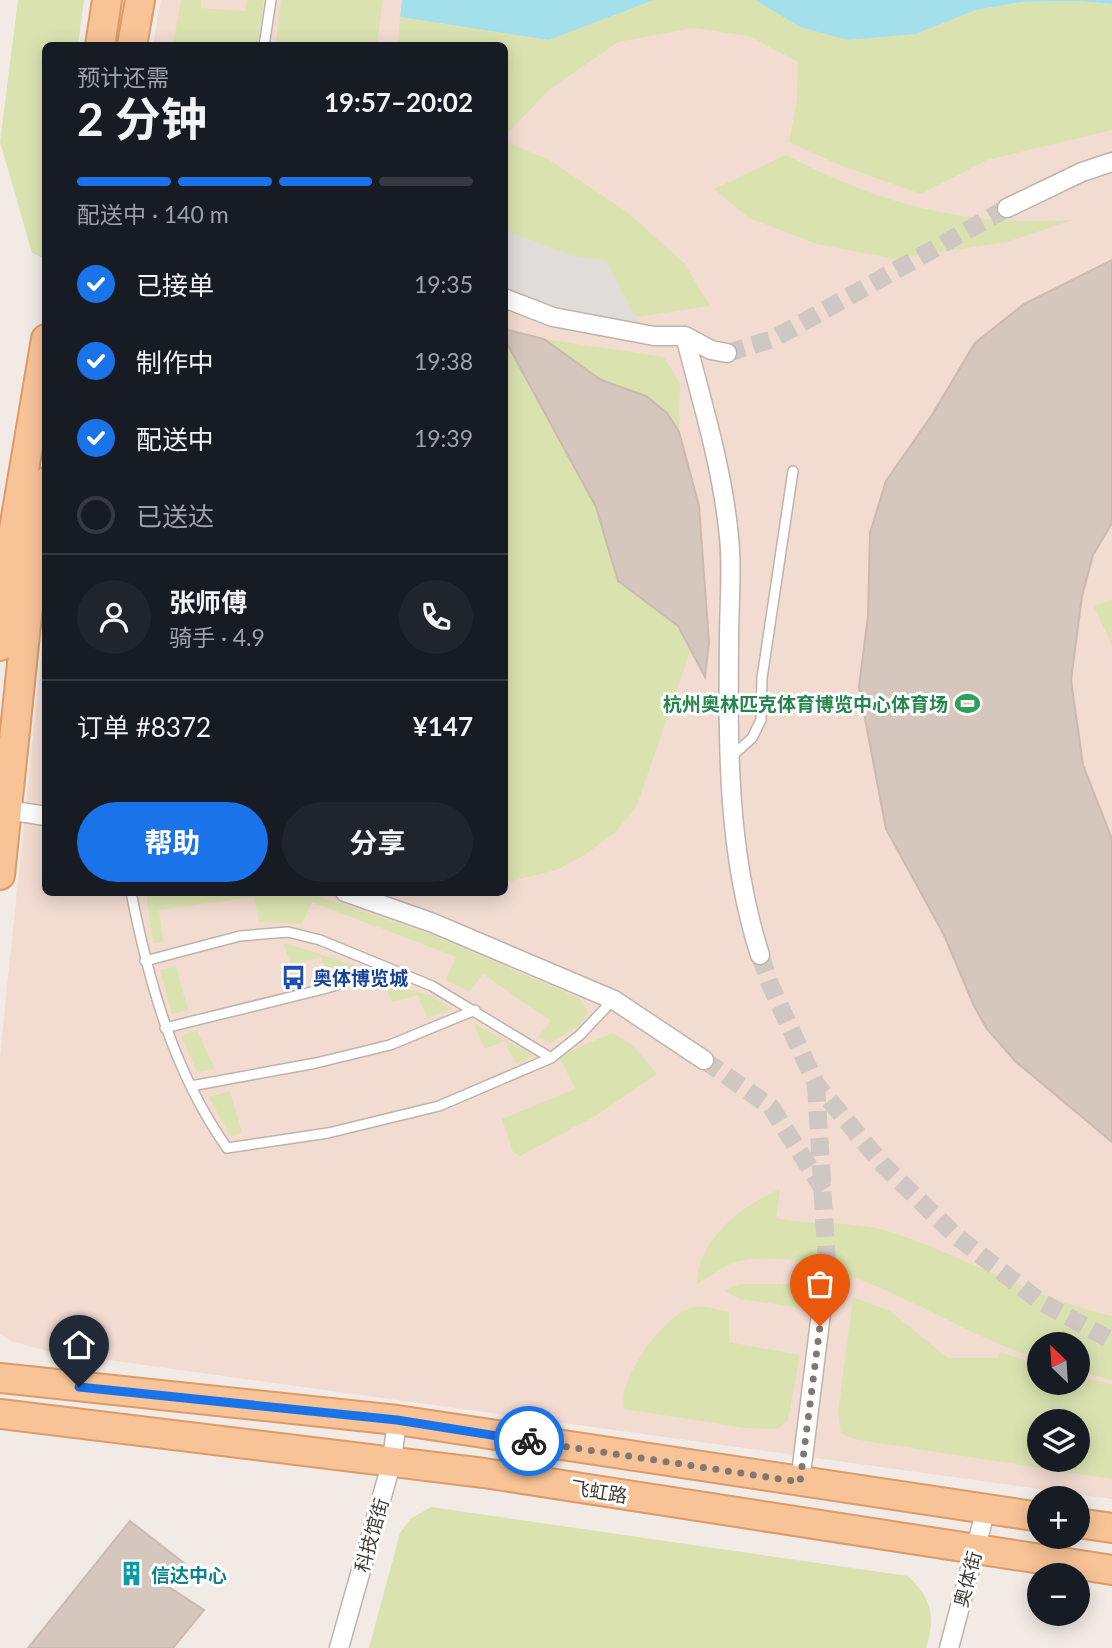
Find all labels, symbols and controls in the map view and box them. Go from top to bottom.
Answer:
text: 预计还需 [77,63,169,91]
text: 19:57–20:02 [324,86,473,118]
text: 2 分钟 [77,91,207,146]
text: 配送中 · 140 m [77,200,229,228]
icon: check [77,265,115,303]
text: 已接单 [136,269,214,301]
text: 19:35 [414,270,473,298]
icon: check [77,342,115,380]
text: 制作中 [136,346,214,378]
text: 19:38 [414,347,473,375]
icon: check [77,419,115,457]
text: 配送中 [136,423,214,455]
text: 19:39 [414,424,473,452]
text: 已送达 [136,500,214,532]
button: person [77,580,151,654]
button: phone [399,580,473,654]
text: 张师傅 [169,586,247,618]
text: 骑手 · 4.9 [169,623,265,651]
sports icon: 杭州奥林匹克体育博览中心体育场 [954,689,982,717]
place label: 杭州奥林匹克体育博览中心体育场 [663,692,948,715]
text: ¥147 [413,710,473,742]
text: 订单 #8372 [77,711,211,743]
button: 帮助 [77,802,268,882]
button: 分享 [282,802,473,882]
bus stop icon: 奥体博览城 [279,963,307,991]
place label: 奥体博览城 [313,966,408,989]
pin [790,1254,850,1326]
icon: bag [801,1265,839,1303]
pin [49,1315,109,1387]
icon: home [60,1326,98,1364]
north arrow [1027,1332,1090,1395]
map controls [1027,1332,1090,1626]
courier [494,1406,564,1476]
button: layers [1027,1409,1090,1472]
icon: bike [510,1422,548,1460]
street label: 飞虹路 [569,1475,629,1507]
button: + [1027,1486,1090,1549]
street label: 科技馆街 [349,1495,393,1575]
street label: 奥体街 [949,1548,985,1610]
building icon: 信达中心 [117,1560,145,1588]
place label: 信达中心 [151,1563,227,1586]
button: − [1027,1563,1090,1626]

